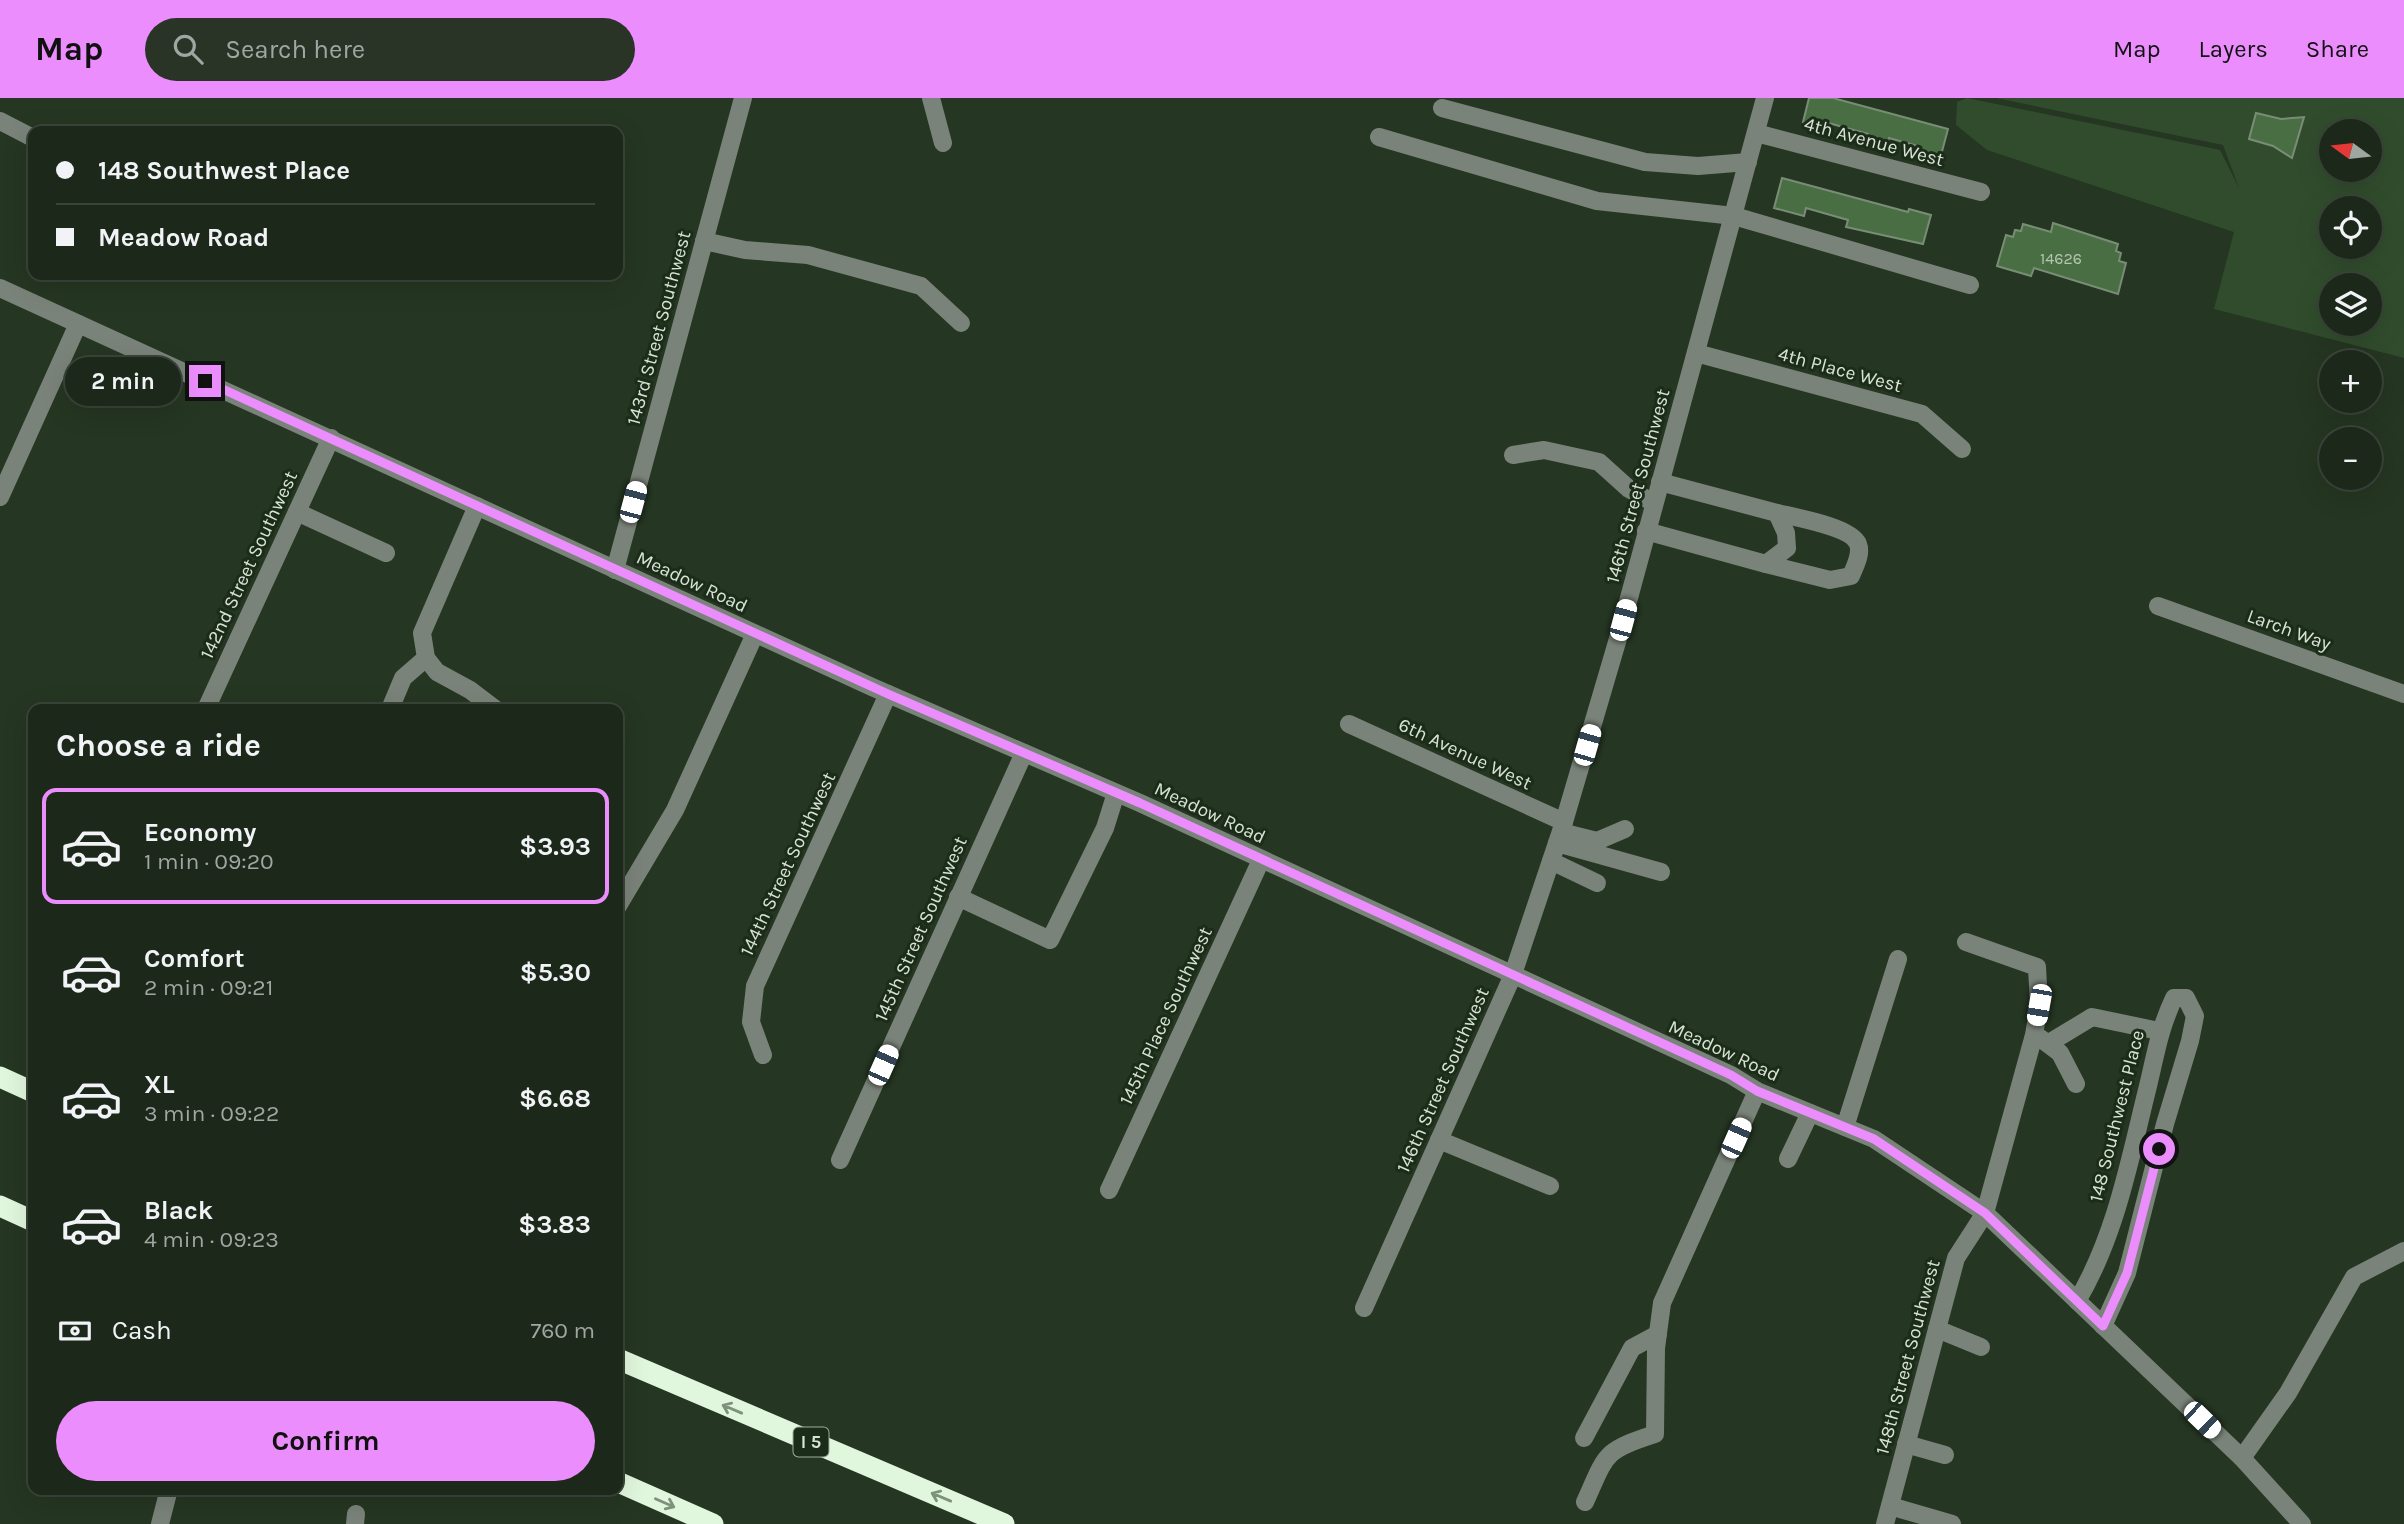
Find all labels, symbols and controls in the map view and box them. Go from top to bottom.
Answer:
search box [145,18,635,81]
text: Map [35,30,103,68]
icon: search [169,30,207,68]
text: Search here [225,34,365,65]
text: Map [2113,35,2161,63]
text: Layers [2199,35,2268,63]
text: Share [2306,35,2369,63]
street label: 4th Avenue West [1802,113,1946,171]
north arrow [2319,119,2382,182]
map controls [2319,119,2382,490]
text: 148 Southwest Place [98,155,350,186]
button: locate [2319,196,2382,259]
text: Meadow Road [98,222,269,253]
street label: 143rd Street Southwest [622,229,696,427]
house number: 14626 [2040,249,2082,268]
button: layers [2319,273,2382,336]
street label: 4th Place West [1776,343,1904,397]
button: + [2319,350,2382,413]
callout: 2 min [65,356,180,406]
route end [189,365,221,397]
text: 2 min [91,368,155,395]
street label: 146th Street Southwest [1601,386,1675,586]
button: − [2319,427,2382,490]
street label: 142nd Street Southwest [196,468,302,662]
car [618,479,649,525]
street label: Meadow Road [633,547,751,617]
car [1608,597,1639,643]
street label: Larch Way [2244,605,2334,655]
street label: 6th Avenue West [1395,714,1535,794]
car [1572,722,1603,768]
text: Choose a ride [56,727,261,764]
street label: 144th Street Southwest [736,769,840,959]
street label: Meadow Road [1151,778,1269,848]
icon: car [60,815,123,878]
text: Economy [144,817,256,848]
text: $3.93 [519,831,591,862]
street label: 145th Street Southwest [870,833,972,1025]
text: 1 min · 09:20 [144,848,274,875]
street label: 145th Place Southwest [1115,924,1217,1108]
icon: car [60,941,123,1004]
text: Comfort [144,943,245,974]
text: $5.30 [520,957,591,988]
text: 2 min · 09:21 [144,974,273,1001]
car [2026,982,2053,1028]
street label: 146th Street Southwest [1392,984,1494,1176]
street label: Meadow Road [1665,1016,1783,1086]
street label: 148 Southwest Place [2085,1028,2149,1204]
car [865,1042,902,1088]
icon: car [60,1067,123,1130]
text: XL [144,1069,175,1100]
text: $6.68 [519,1083,591,1114]
text: 3 min · 09:22 [144,1100,279,1127]
car [1718,1115,1755,1161]
route start [2143,1133,2175,1165]
icon: car [60,1193,123,1256]
text: Black [144,1195,213,1226]
text: $3.83 [518,1209,591,1240]
text: 4 min · 09:23 [144,1226,279,1253]
street label: 148th Street Southwest [1871,1257,1945,1457]
icon: cash [56,1312,94,1350]
text: Cash [112,1315,172,1346]
text: 760 m [530,1317,595,1344]
car [2180,1398,2225,1442]
button: Confirm [56,1401,595,1481]
one-way arrow [722,1402,743,1415]
road number: I 5 [794,1428,828,1456]
one-way arrow [931,1490,953,1503]
one-way arrow [654,1497,675,1510]

